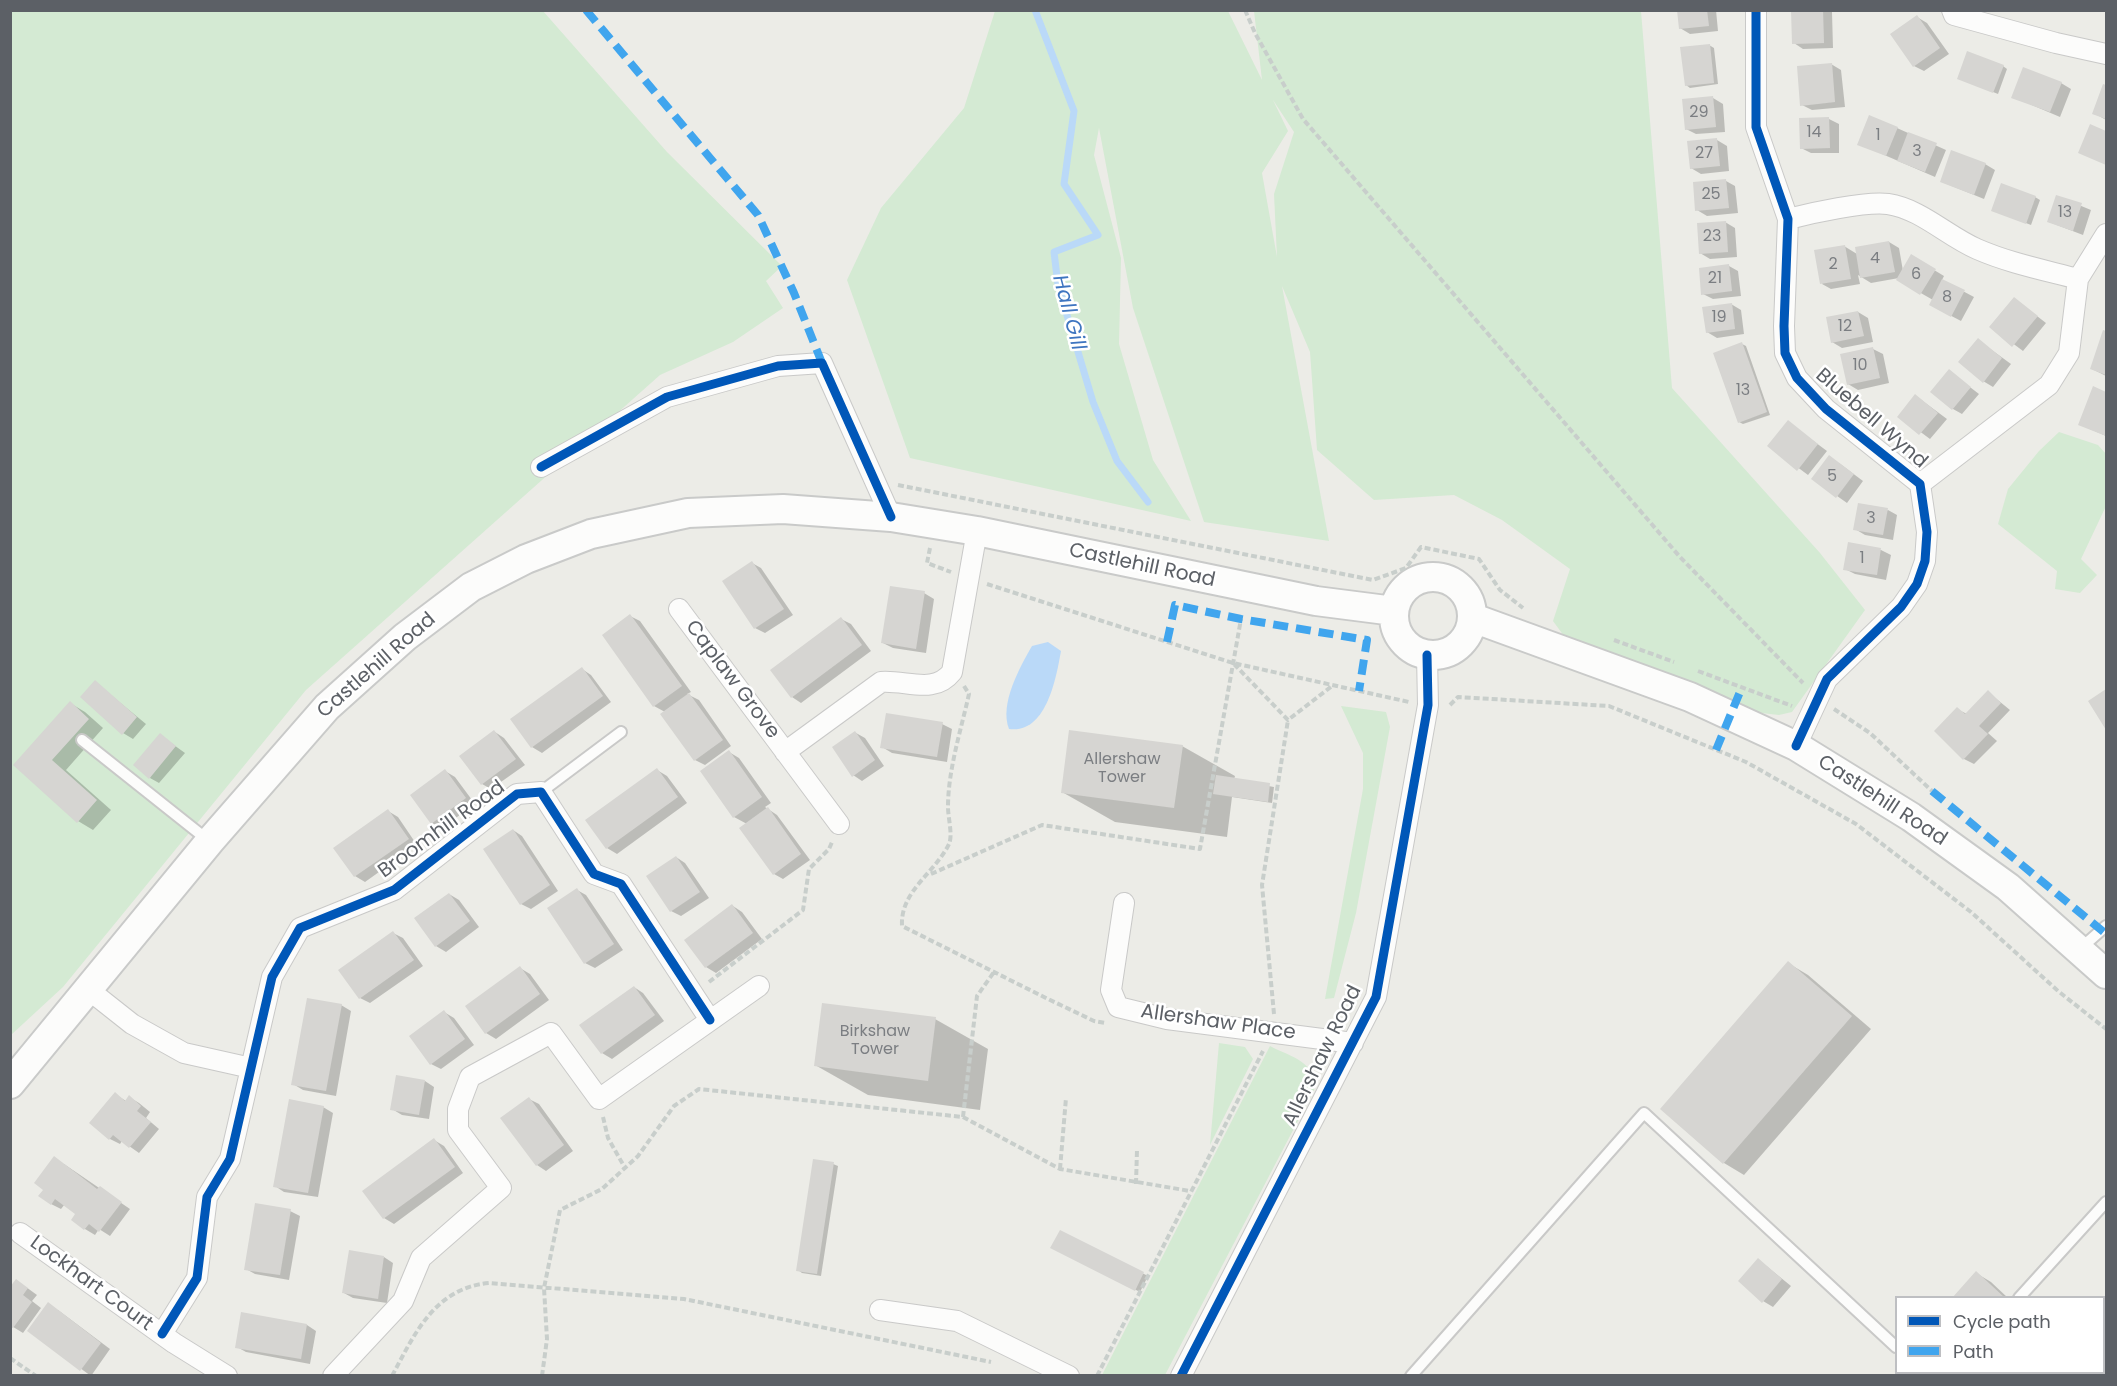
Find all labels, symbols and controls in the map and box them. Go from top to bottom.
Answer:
house number: 29 [1689,103,1709,123]
house number: 14 [1806,123,1822,143]
house number: 1 [1875,126,1881,146]
house number: 3 [1912,142,1922,162]
house number: 27 [1695,144,1713,164]
house number: 25 [1701,185,1721,205]
house number: 13 [2058,203,2072,223]
house number: 23 [1703,227,1721,247]
house number: 4 [1870,249,1880,269]
house number: 2 [1828,255,1838,275]
house number: 6 [1911,265,1921,285]
house number: 21 [1708,269,1722,289]
water label: Hall Gill [1046,272,1090,354]
house number: 8 [1942,288,1952,308]
house number: 19 [1711,308,1727,328]
house number: 12 [1838,317,1852,337]
house number: 10 [1852,356,1868,376]
street label: Bluebell Wynd [1810,364,1932,474]
house number: 13 [1736,381,1750,401]
house number: 5 [1827,467,1837,487]
house number: 3 [1866,509,1876,529]
street label: Castlehill Road [1067,539,1217,593]
house number: 1 [1859,549,1865,569]
street label: Castlehill Road [313,608,441,724]
street label: Caplaw Grove [680,616,784,744]
house number: Allershaw Tower [1083,750,1161,788]
street label: Castlehill Road [1813,750,1951,852]
street label: Broomhill Road [374,776,510,884]
street label: Allershaw Road [1279,982,1367,1130]
street label: Allershaw Place [1139,1000,1297,1046]
house number: Birkshaw Tower [840,1022,910,1060]
street label: Lockhart Court [25,1231,157,1337]
legend [1895,1296,2105,1374]
text: Cycle path [1953,1309,2051,1334]
text: Path [1953,1339,1994,1364]

